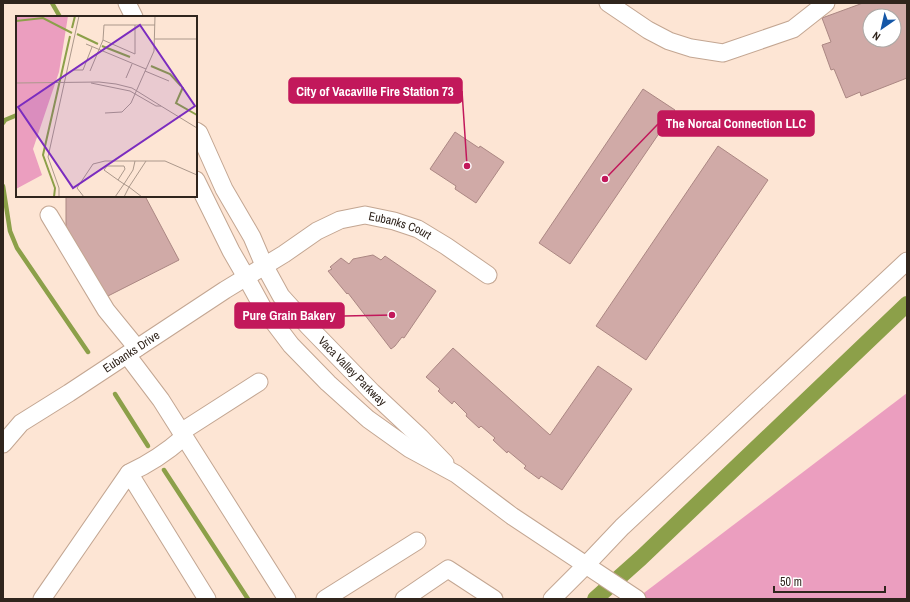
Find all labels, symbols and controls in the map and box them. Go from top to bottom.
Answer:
north arrow [862,8,902,48]
inset map [16,16,197,197]
text: N [870,29,883,44]
callout: City of Vacaville Fire Station 73 [289,78,462,103]
text: City of Vacaville Fire Station 73 [296,83,454,100]
callout: The Norcal Connection LLC [658,111,814,136]
text: The Norcal Connection LLC [666,115,806,132]
street label: Eubanks Court [367,208,434,243]
callout: Pure Grain Bakery [235,303,344,328]
text: Pure Grain Bakery [242,307,336,324]
street label: Eubanks Drive [100,327,163,376]
street label: Vaca Valley Parkway [315,333,390,409]
scale bar [774,568,885,594]
text: 50 m [780,574,802,590]

